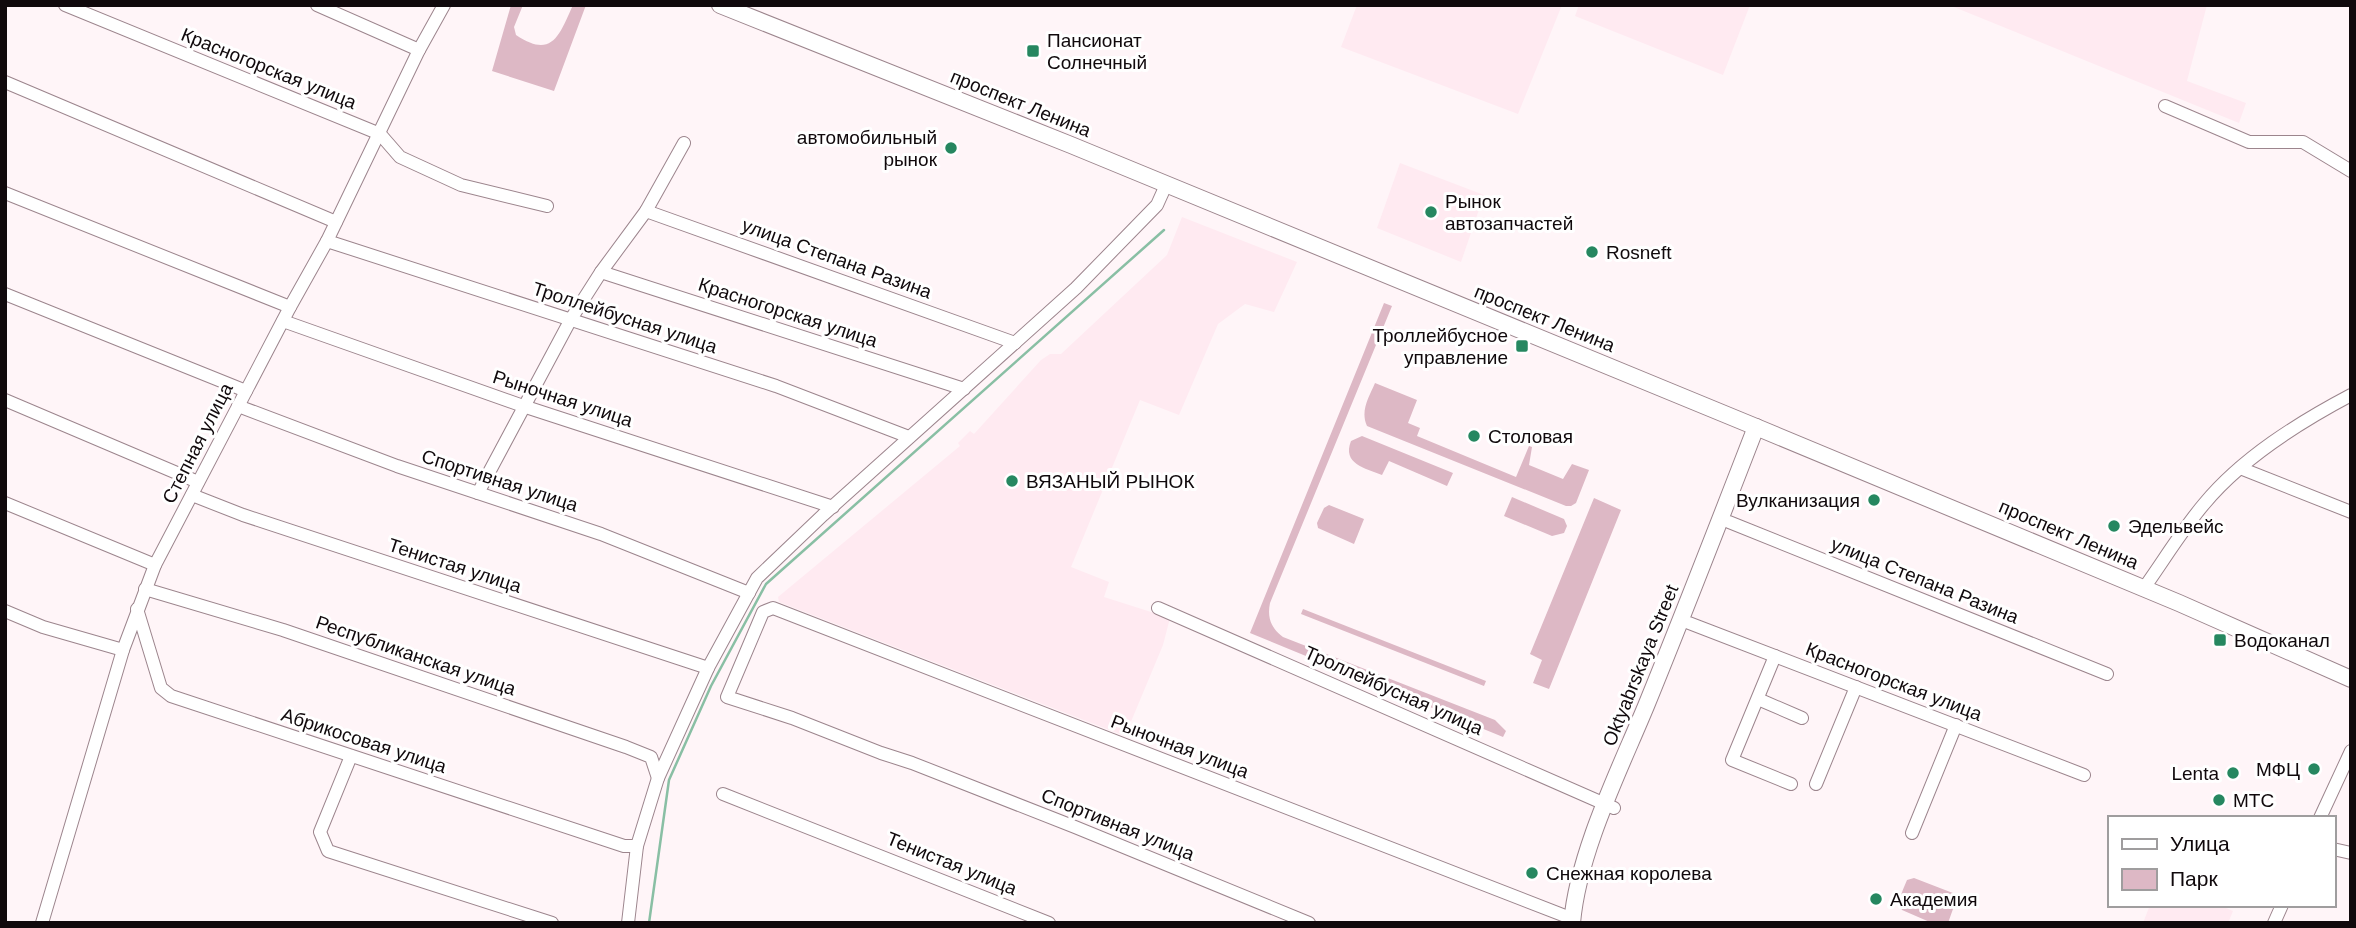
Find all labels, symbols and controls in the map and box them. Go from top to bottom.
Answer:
street label: Красногорская улица [178,24,360,113]
place label: Пансионат Солнечный [1047,30,1147,73]
marker: Пансионат Солнечный [1025,43,1041,59]
street label: проспект Ленина [948,66,1094,141]
place label: автомобильный рынок [797,127,938,170]
marker: автомобильный рынок [943,140,959,156]
place label: Рынок автозапчастей [1445,191,1573,234]
marker: Рынок автозапчастей [1423,204,1439,220]
street label: улица Степана Разина [739,214,935,303]
place label: Rosneft [1606,242,1672,263]
marker: Rosneft [1584,244,1600,260]
street label: Красногорская улица [696,274,880,351]
street label: Троллейбусная улица [530,278,720,357]
street label: проспект Ленина [1472,281,1618,356]
place label: Троллейбусное управление [1373,325,1508,368]
marker: Троллейбусное управление [1514,338,1530,354]
street label: Рыночная улица [490,366,636,431]
street label: Степная улица [158,379,237,507]
place label: Столовая [1488,426,1573,447]
marker: Столовая [1466,428,1482,444]
street label: Спортивная улица [419,445,581,516]
place label: ВЯЗАНЫЙ РЫНОК [1026,471,1194,492]
marker: ВЯЗАНЫЙ РЫНОК [1004,473,1020,489]
place label: Вулканизация [1736,490,1860,511]
marker: Вулканизация [1866,492,1882,508]
street label: проспект Ленина [1996,496,2142,573]
place label: Эдельвейс [2128,516,2224,537]
marker: Эдельвейс [2106,518,2122,534]
street label: улица Степана Разина [1828,533,2022,628]
street label: Тенистая улица [386,534,524,597]
street label: Oktyabrskaya Street [1598,581,1683,749]
street label: Республиканская улица [313,611,519,700]
place label: Водоканал [2234,630,2330,651]
marker: Водоканал [2212,632,2228,648]
street label: Красногорская улица [1803,638,1985,725]
street label: Троллейбусная улица [1301,642,1486,739]
street label: Абрикосовая улица [279,704,449,777]
street label: Рыночная улица [1108,711,1252,783]
place label: МФЦ [2256,759,2300,780]
marker: МФЦ [2306,761,2322,777]
place label: Lenta [2171,763,2219,784]
marker: Lenta [2225,765,2241,781]
street label: Спортивная улица [1038,784,1198,865]
place label: МТС [2233,790,2274,811]
marker: МТС [2211,792,2227,808]
legend [2108,816,2335,907]
street label: Тенистая улица [884,828,1020,899]
text: Улица [2170,832,2230,855]
place label: Снежная королева [1546,863,1712,884]
marker: Снежная королева [1524,865,1540,881]
text: Парк [2170,867,2218,890]
place label: Академия [1890,889,1978,910]
marker: Академия [1868,891,1884,907]

